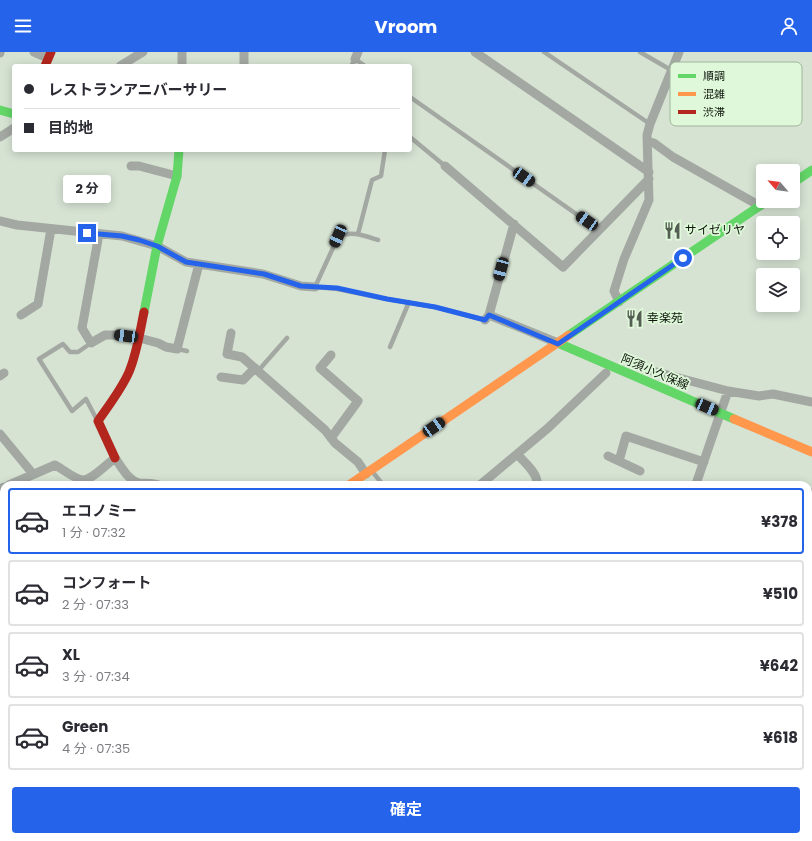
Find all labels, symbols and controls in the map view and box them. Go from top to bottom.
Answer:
text: Vroom [375,14,437,39]
icon: menu [12,15,34,37]
icon: person [778,15,800,37]
legend [670,62,802,126]
text: 順調 [703,68,725,84]
text: レストランアニバーサリー [48,79,227,100]
text: 混雑 [703,86,725,102]
text: 渋滞 [703,104,725,120]
text: 目的地 [48,117,93,138]
north arrow [756,164,800,208]
map controls [756,164,800,312]
car [511,165,537,189]
callout: 2 分 [63,175,111,203]
text: 2 分 [75,179,99,198]
car [574,209,600,233]
button: locate [756,216,800,260]
restaurant icon: サイゼリヤ [662,220,682,240]
place label: サイゼリヤ [685,221,745,238]
car [328,223,348,249]
route end [78,224,96,242]
route start [674,249,692,267]
car [492,256,510,282]
button: layers [756,268,800,312]
restaurant icon: 幸楽苑 [624,308,644,328]
place label: 幸楽苑 [647,309,683,326]
car [113,329,139,343]
street label: 阿須小久保線 [619,350,692,393]
car [694,397,720,417]
car [421,415,447,439]
text: エコノミー [62,500,137,521]
icon: car [14,503,50,539]
text: ¥378 [761,511,798,532]
text: 1 分 · 07:32 [62,523,126,542]
text: コンフォート [62,572,152,593]
icon: car [14,575,50,611]
text: ¥510 [763,583,798,604]
text: 2 分 · 07:33 [62,595,129,614]
text: XL [62,644,80,665]
icon: car [14,647,50,683]
text: ¥642 [760,655,798,676]
text: 3 分 · 07:34 [62,667,130,686]
text: Green [62,716,108,737]
icon: car [14,719,50,755]
text: ¥618 [763,727,798,748]
text: 4 分 · 07:35 [62,739,130,758]
button: 確定 [12,787,800,833]

